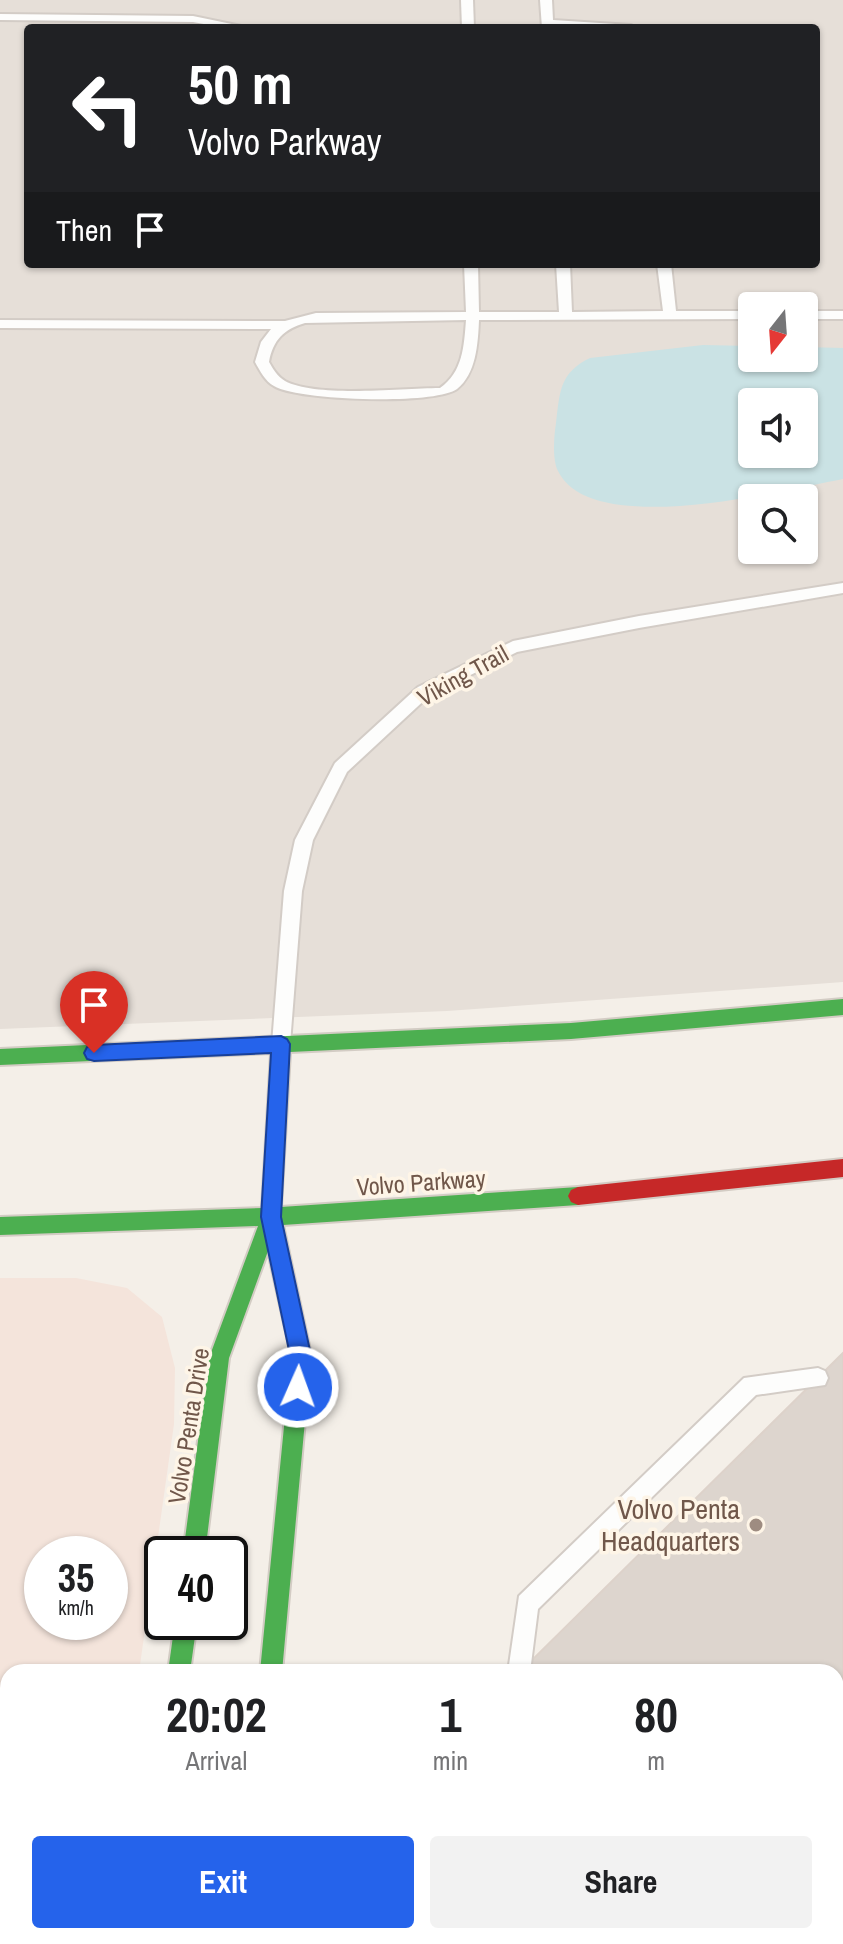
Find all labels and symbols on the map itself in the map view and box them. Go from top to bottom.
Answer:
north arrow [738,292,818,372]
street label: Viking Trail [411,637,514,713]
pin [60,971,128,1053]
street label: Volvo Parkway [355,1162,487,1202]
position arrow [256,1345,340,1429]
street label: Volvo Penta Drive [160,1346,216,1506]
place label: Volvo Penta Headquarters [601,1490,740,1560]
marker: Volvo Penta Headquarters [747,1516,765,1534]
speed limit sign: 40 [144,1536,248,1640]

